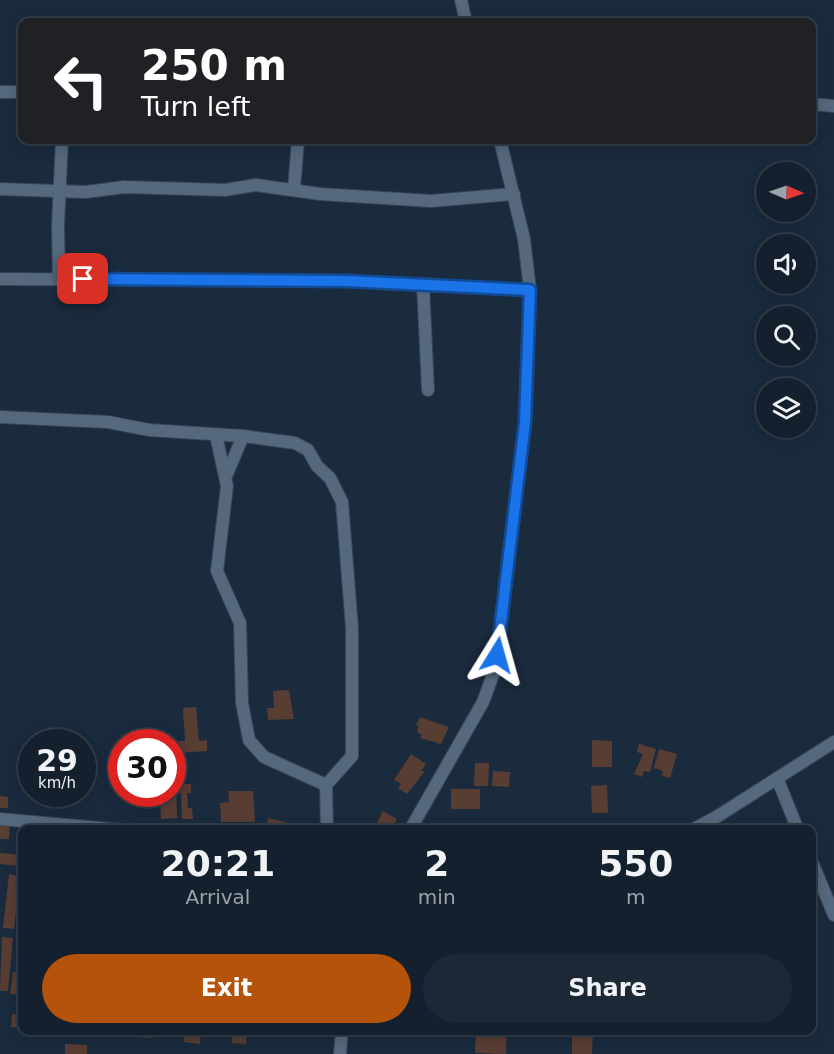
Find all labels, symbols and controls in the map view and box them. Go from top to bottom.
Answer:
text: 250 m [141,41,287,90]
icon: left [42,42,120,120]
text: Turn left [141,91,251,122]
north arrow [756,162,816,222]
map controls [756,162,816,438]
button: sound [756,234,816,294]
pin [57,253,108,304]
icon: arrive [66,262,99,295]
button: search [756,306,816,366]
button: layers [756,378,816,438]
position arrow [465,623,529,687]
speed limit sign: 30 [108,729,186,807]
text: 29 [36,743,78,778]
text: km/h [38,774,76,792]
text: 20:21 [161,843,275,884]
text: 2 [424,843,449,884]
text: 550 [598,843,673,884]
text: Arrival [185,885,250,909]
text: min [418,885,456,909]
text: m [626,885,646,909]
button: Exit [42,954,411,1023]
button: Share [423,954,792,1023]

